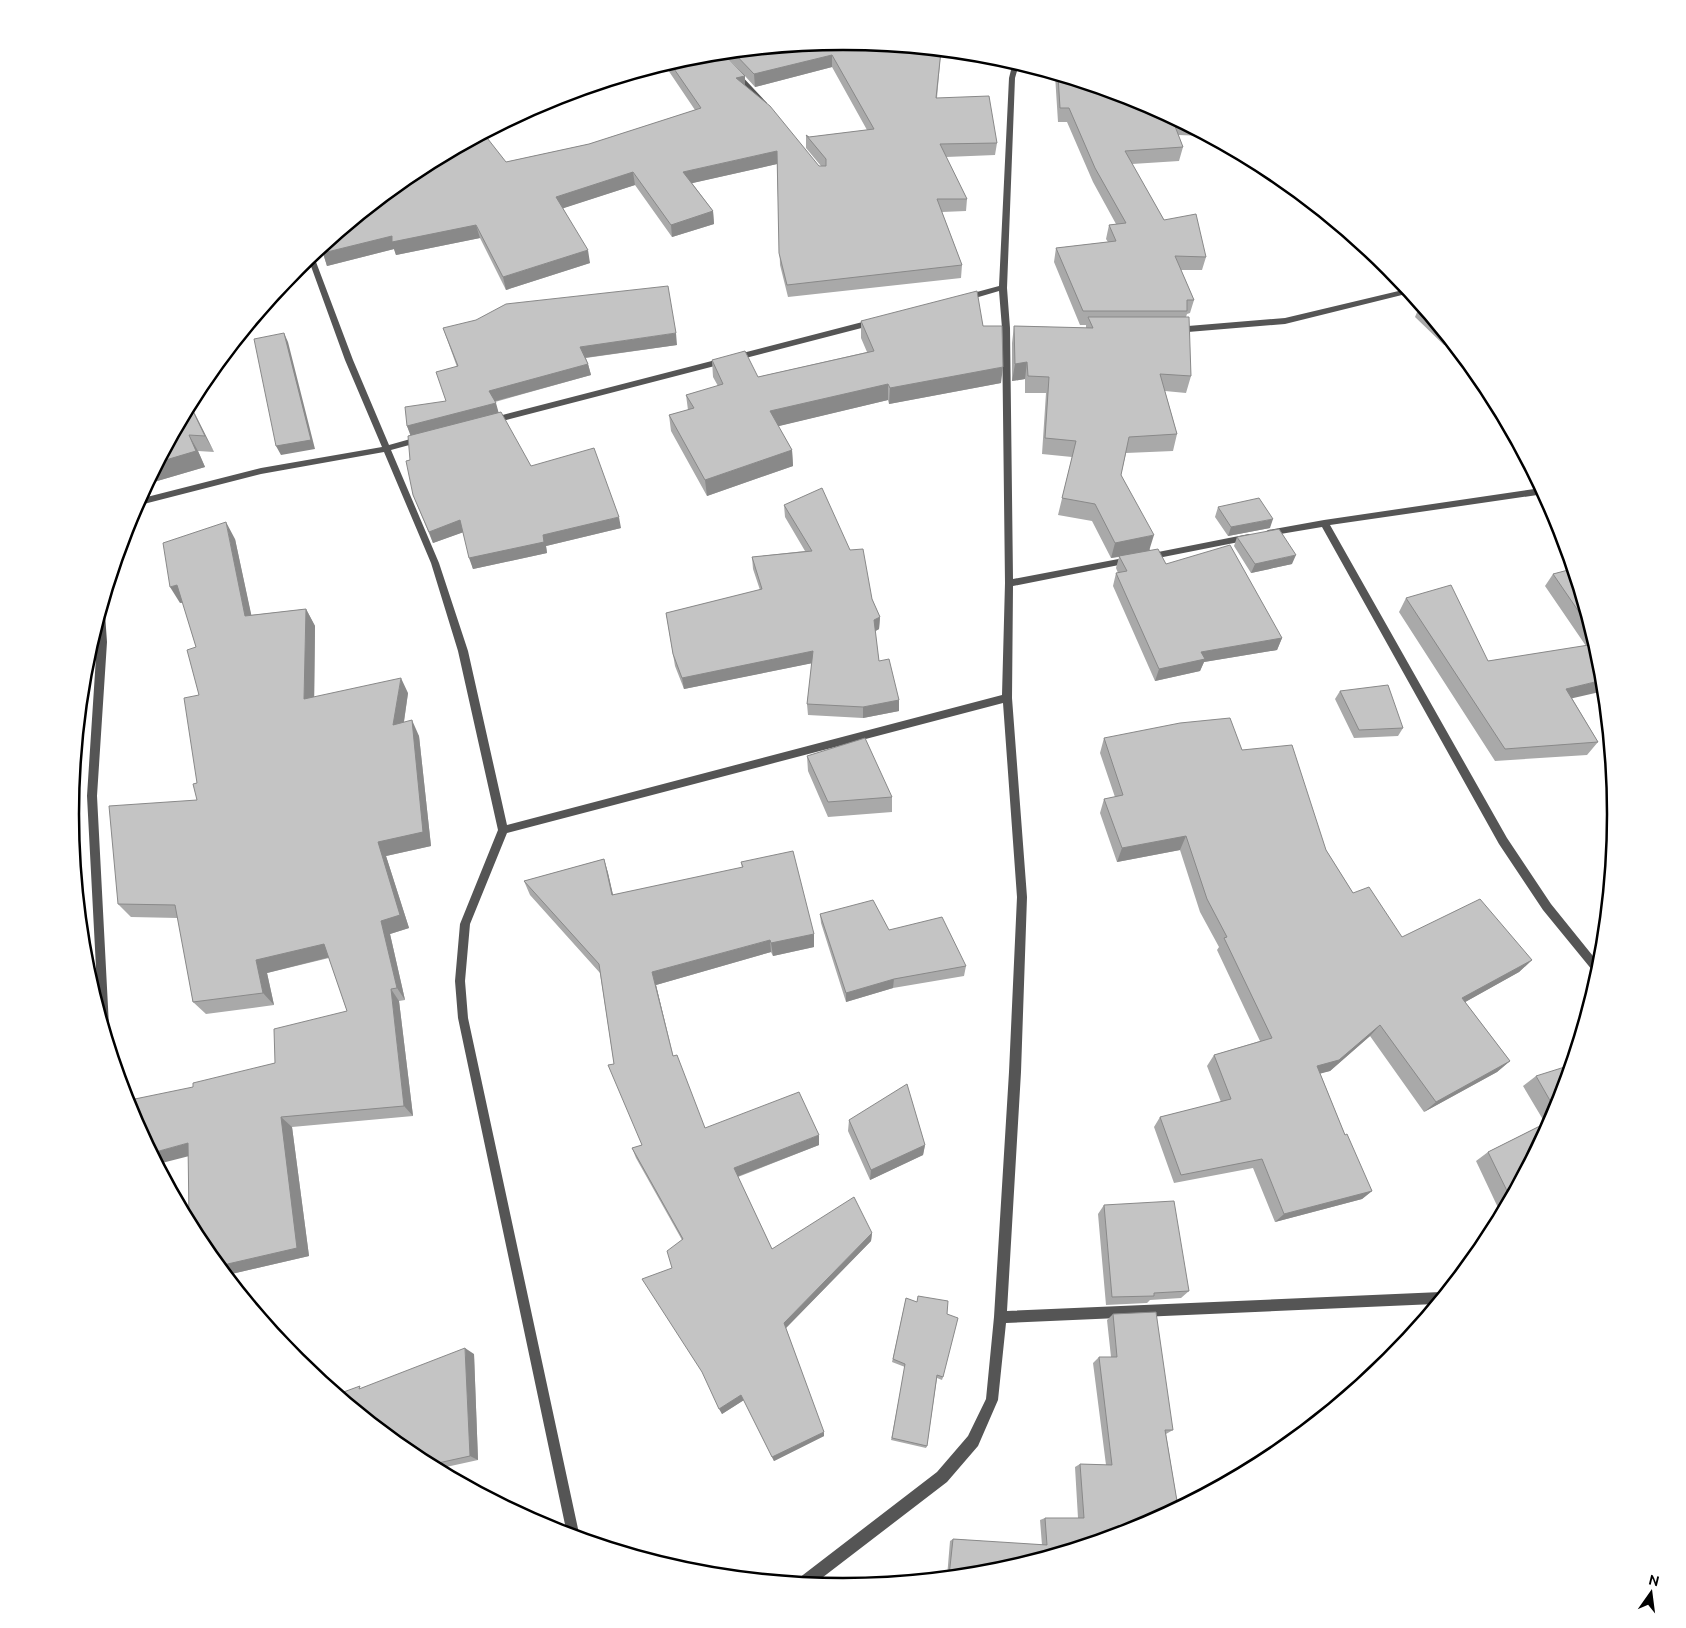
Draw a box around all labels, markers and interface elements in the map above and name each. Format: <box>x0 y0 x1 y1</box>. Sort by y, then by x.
north arrow <box>1626 1568 1676 1618</box>
text: N <box>1647 1571 1661 1589</box>

